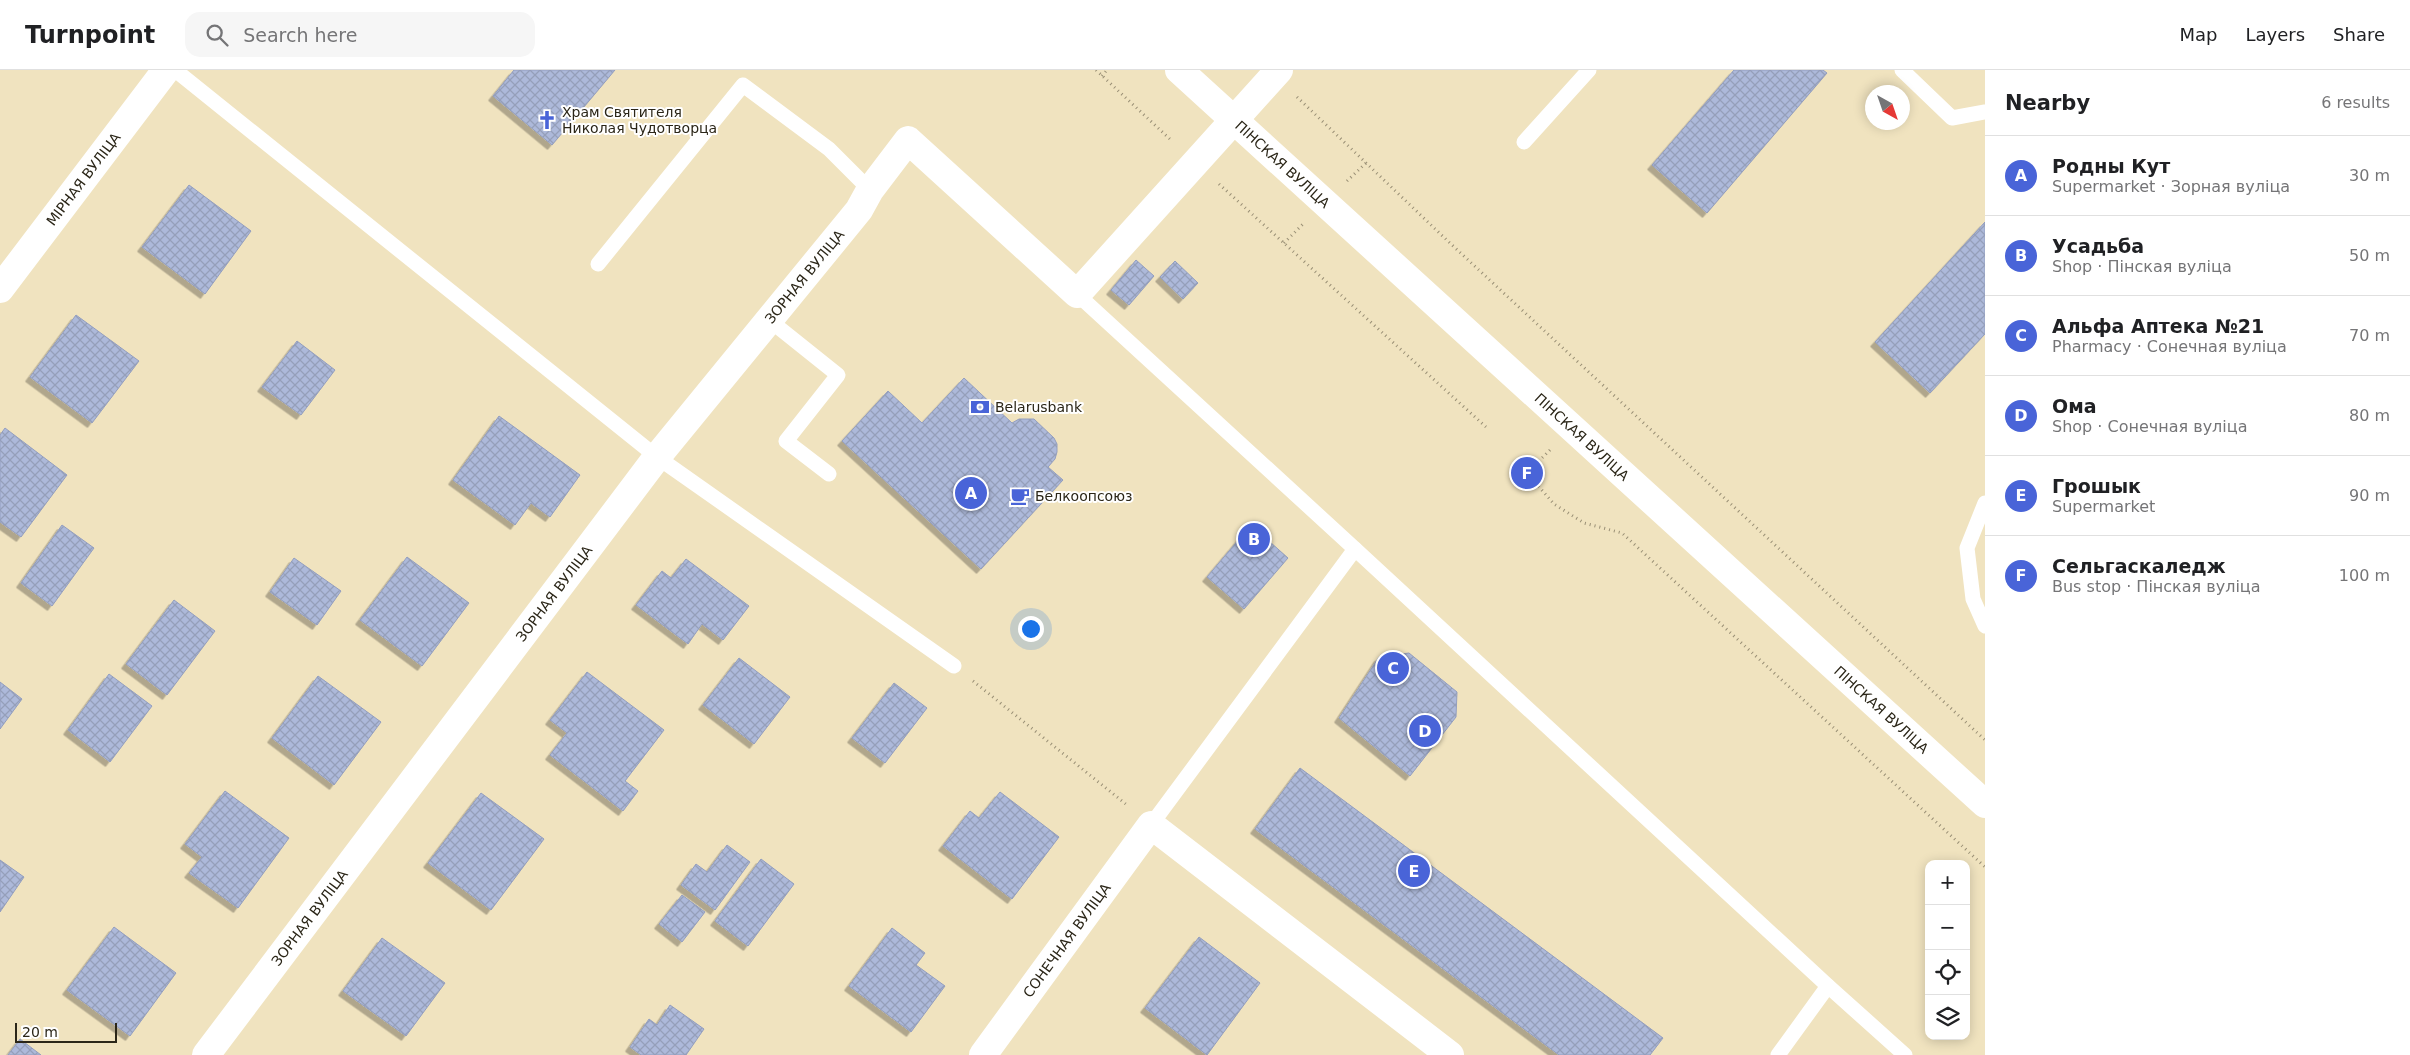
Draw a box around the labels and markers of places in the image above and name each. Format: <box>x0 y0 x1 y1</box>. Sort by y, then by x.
place label: Храм Святителя Николая Чудотворца <box>562 104 717 136</box>
church icon: Храм Святителя Николая Чудотворца <box>536 109 558 131</box>
bank icon: Belarusbank <box>969 396 991 418</box>
place label: Belarusbank <box>995 399 1083 415</box>
pin: F <box>1511 454 1543 492</box>
pin: A <box>955 474 987 512</box>
cafe icon: Белкоопсоюз <box>1009 485 1031 507</box>
place label: Белкоопсоюз <box>1035 488 1132 504</box>
pin: B <box>1238 520 1270 558</box>
pin: C <box>1377 649 1409 687</box>
pin: D <box>1409 712 1441 750</box>
pin: E <box>1398 852 1430 890</box>

